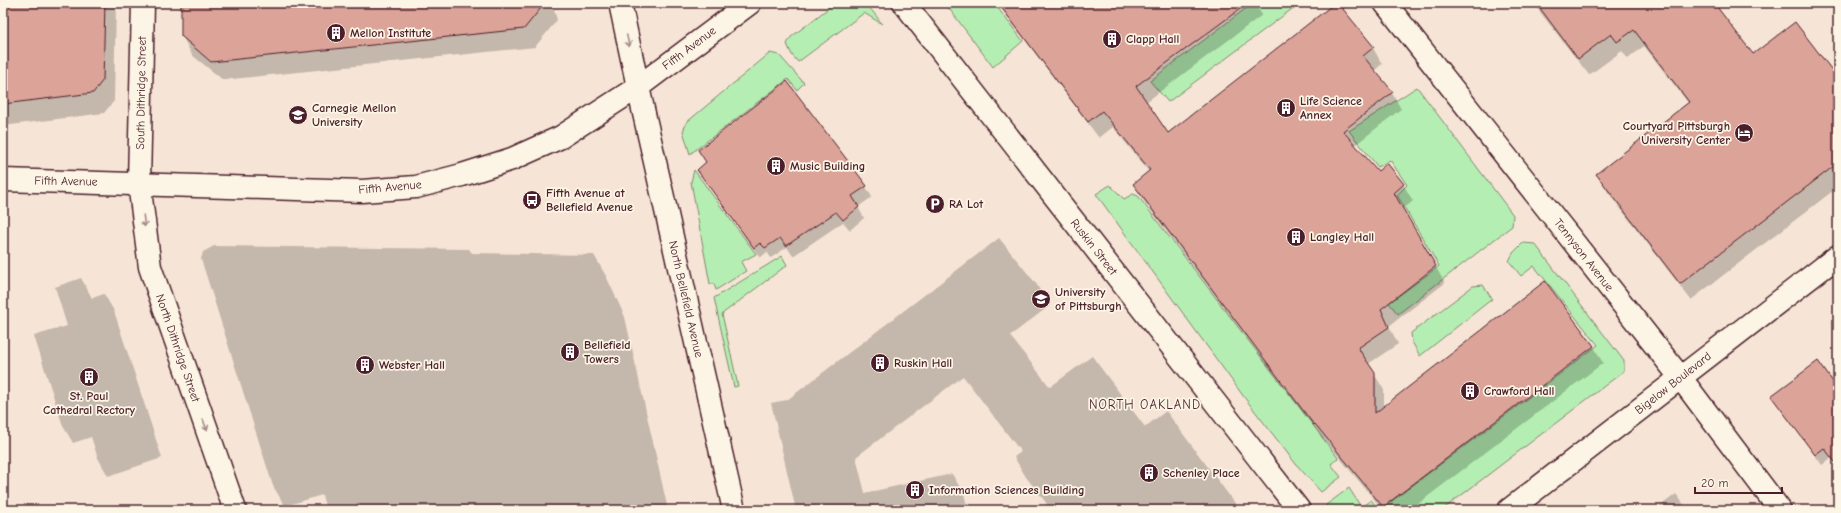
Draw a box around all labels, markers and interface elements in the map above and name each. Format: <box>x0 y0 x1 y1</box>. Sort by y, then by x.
building icon: Mellon Institute <box>325 22 347 44</box>
street label: Fifth Avenue <box>659 23 719 73</box>
place label: Mellon Institute <box>350 26 431 40</box>
building icon: Clapp Hall <box>1101 28 1123 50</box>
place label: Clapp Hall <box>1126 32 1179 46</box>
one-way arrow <box>624 34 632 47</box>
street label: South Dithridge Street <box>133 36 149 150</box>
place label: Life Science Annex <box>1300 94 1362 122</box>
building icon: Life Science Annex <box>1275 97 1297 119</box>
place label: Carnegie Mellon University <box>312 101 396 129</box>
school or university icon: Carnegie Mellon University <box>287 104 309 126</box>
place label: Courtyard Pittsburgh University Center <box>1623 119 1730 147</box>
hotel icon: Courtyard Pittsburgh University Center <box>1733 122 1755 144</box>
building icon: Music Building <box>765 155 787 177</box>
place label: Music Building <box>790 159 865 173</box>
street label: Fifth Avenue <box>34 173 98 189</box>
street label: Fifth Avenue <box>358 177 422 197</box>
place label: Fifth Avenue at Bellefield Avenue <box>546 186 633 214</box>
bus stop icon: Fifth Avenue at Bellefield Avenue <box>521 189 543 211</box>
parking icon: RA Lot <box>924 193 946 215</box>
place label: RA Lot <box>949 197 984 211</box>
one-way arrow <box>140 214 148 227</box>
street label: Ruskin Street <box>1068 216 1121 278</box>
street label: Tennyson Avenue <box>1551 216 1617 294</box>
building icon: Langley Hall <box>1285 226 1307 248</box>
place label: Langley Hall <box>1310 230 1374 244</box>
street label: North Bellefield Avenue <box>666 239 706 359</box>
place label: University of Pittsburgh <box>1055 285 1122 313</box>
school or university icon: University of Pittsburgh <box>1030 288 1052 310</box>
street label: North Dithridge Street <box>153 292 203 404</box>
place label: Bellefield Towers <box>584 338 631 366</box>
building icon: Bellefield Towers <box>559 341 581 363</box>
street label: Bigelow Boulevard <box>1632 349 1714 417</box>
building icon: Ruskin Hall <box>869 352 891 374</box>
building icon: Webster Hall <box>354 354 376 376</box>
place label: Ruskin Hall <box>894 356 952 370</box>
place label: Webster Hall <box>379 358 445 372</box>
building icon: St. Paul Cathedral Rectory <box>78 366 100 388</box>
building icon: Crawford Hall <box>1459 380 1481 402</box>
place label: Crawford Hall <box>1484 384 1554 398</box>
place label: St. Paul Cathedral Rectory <box>43 389 136 417</box>
district label: NORTH OAKLAND <box>1089 397 1201 412</box>
one-way arrow <box>202 419 210 431</box>
building icon: Schenley Place <box>1138 462 1160 484</box>
place label: Schenley Place <box>1163 466 1240 480</box>
scale bar <box>1695 469 1782 495</box>
text: 20 m <box>1701 476 1729 490</box>
building icon: Information Sciences Building <box>904 479 926 501</box>
place label: Information Sciences Building <box>929 483 1085 497</box>

